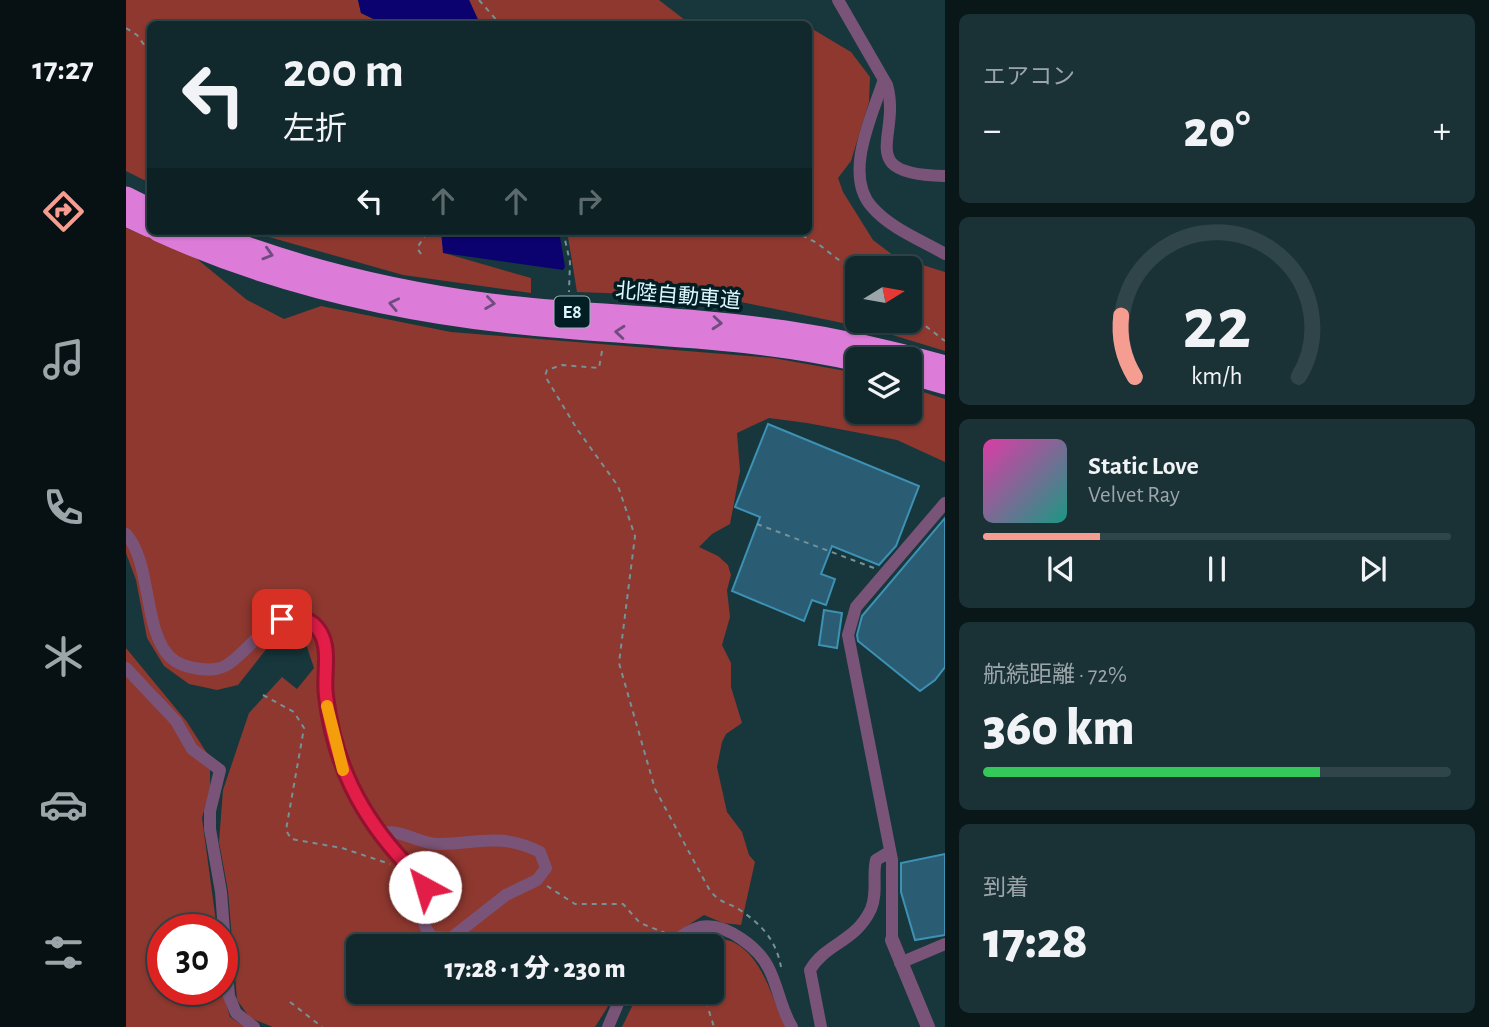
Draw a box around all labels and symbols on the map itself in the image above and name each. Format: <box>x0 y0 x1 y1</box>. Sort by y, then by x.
one-way arrow <box>262 245 274 260</box>
north arrow <box>845 256 922 332</box>
street label: 北陸自動車道 <box>614 279 742 312</box>
one-way arrow <box>484 296 496 311</box>
road number: E8 <box>554 296 590 328</box>
one-way arrow <box>388 298 400 313</box>
one-way arrow <box>711 315 722 330</box>
one-way arrow <box>614 325 625 340</box>
pin <box>252 589 312 649</box>
position arrow <box>388 850 462 924</box>
speed limit sign: 30 <box>147 914 238 1005</box>

